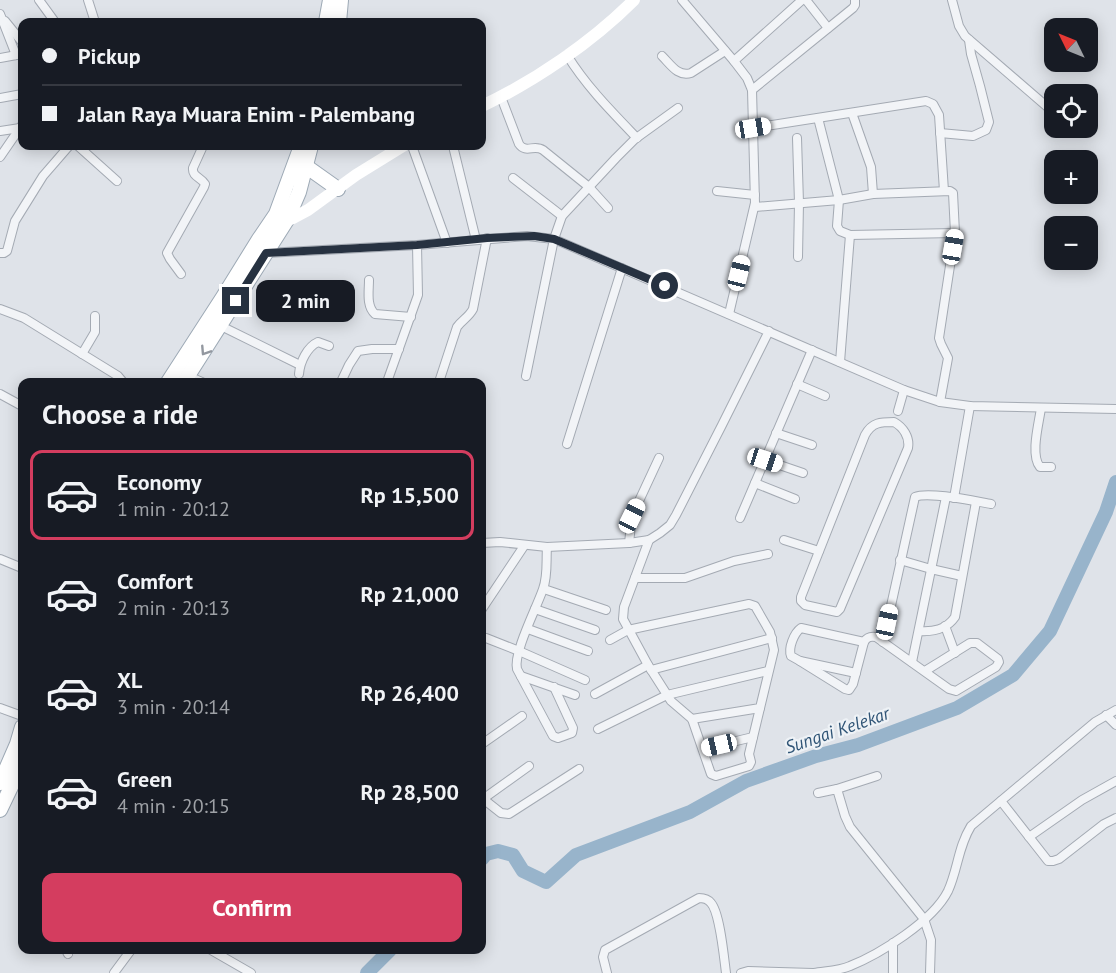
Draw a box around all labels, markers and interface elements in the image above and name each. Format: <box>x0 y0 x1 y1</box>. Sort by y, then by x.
north arrow <box>1044 18 1098 72</box>
map controls <box>1044 18 1098 270</box>
text: Pickup <box>78 42 141 70</box>
button: locate <box>1044 84 1098 138</box>
text: Jalan Raya Muara Enim - Palembang <box>78 100 415 128</box>
car <box>734 116 772 140</box>
button: + <box>1044 150 1098 204</box>
button: − <box>1044 216 1098 270</box>
car <box>941 228 965 266</box>
car <box>726 253 752 293</box>
route start <box>651 272 678 299</box>
callout: 2 min <box>257 280 356 322</box>
route end <box>222 287 249 314</box>
text: 2 min <box>281 288 330 314</box>
one-way arrow <box>200 345 212 355</box>
text: Choose a ride <box>42 397 198 431</box>
car <box>745 446 785 474</box>
icon: car <box>45 468 99 522</box>
text: Economy <box>117 468 201 496</box>
text: Rp 15,500 <box>360 481 459 509</box>
text: 1 min · 20:12 <box>117 496 230 522</box>
car <box>616 496 648 536</box>
icon: car <box>45 567 99 621</box>
text: Comfort <box>117 567 193 595</box>
text: Rp 21,000 <box>360 580 459 608</box>
text: 2 min · 20:13 <box>117 595 230 621</box>
car <box>874 603 900 641</box>
icon: car <box>45 666 99 720</box>
text: XL <box>117 666 142 694</box>
text: Rp 26,400 <box>360 679 459 707</box>
text: 3 min · 20:14 <box>117 694 230 720</box>
water label: Sungai Kelekar <box>782 701 893 759</box>
car <box>699 732 739 758</box>
icon: car <box>45 765 99 819</box>
text: Green <box>117 765 172 793</box>
text: Rp 28,500 <box>360 778 459 806</box>
text: 4 min · 20:15 <box>117 793 230 819</box>
button: Confirm <box>42 873 462 942</box>

